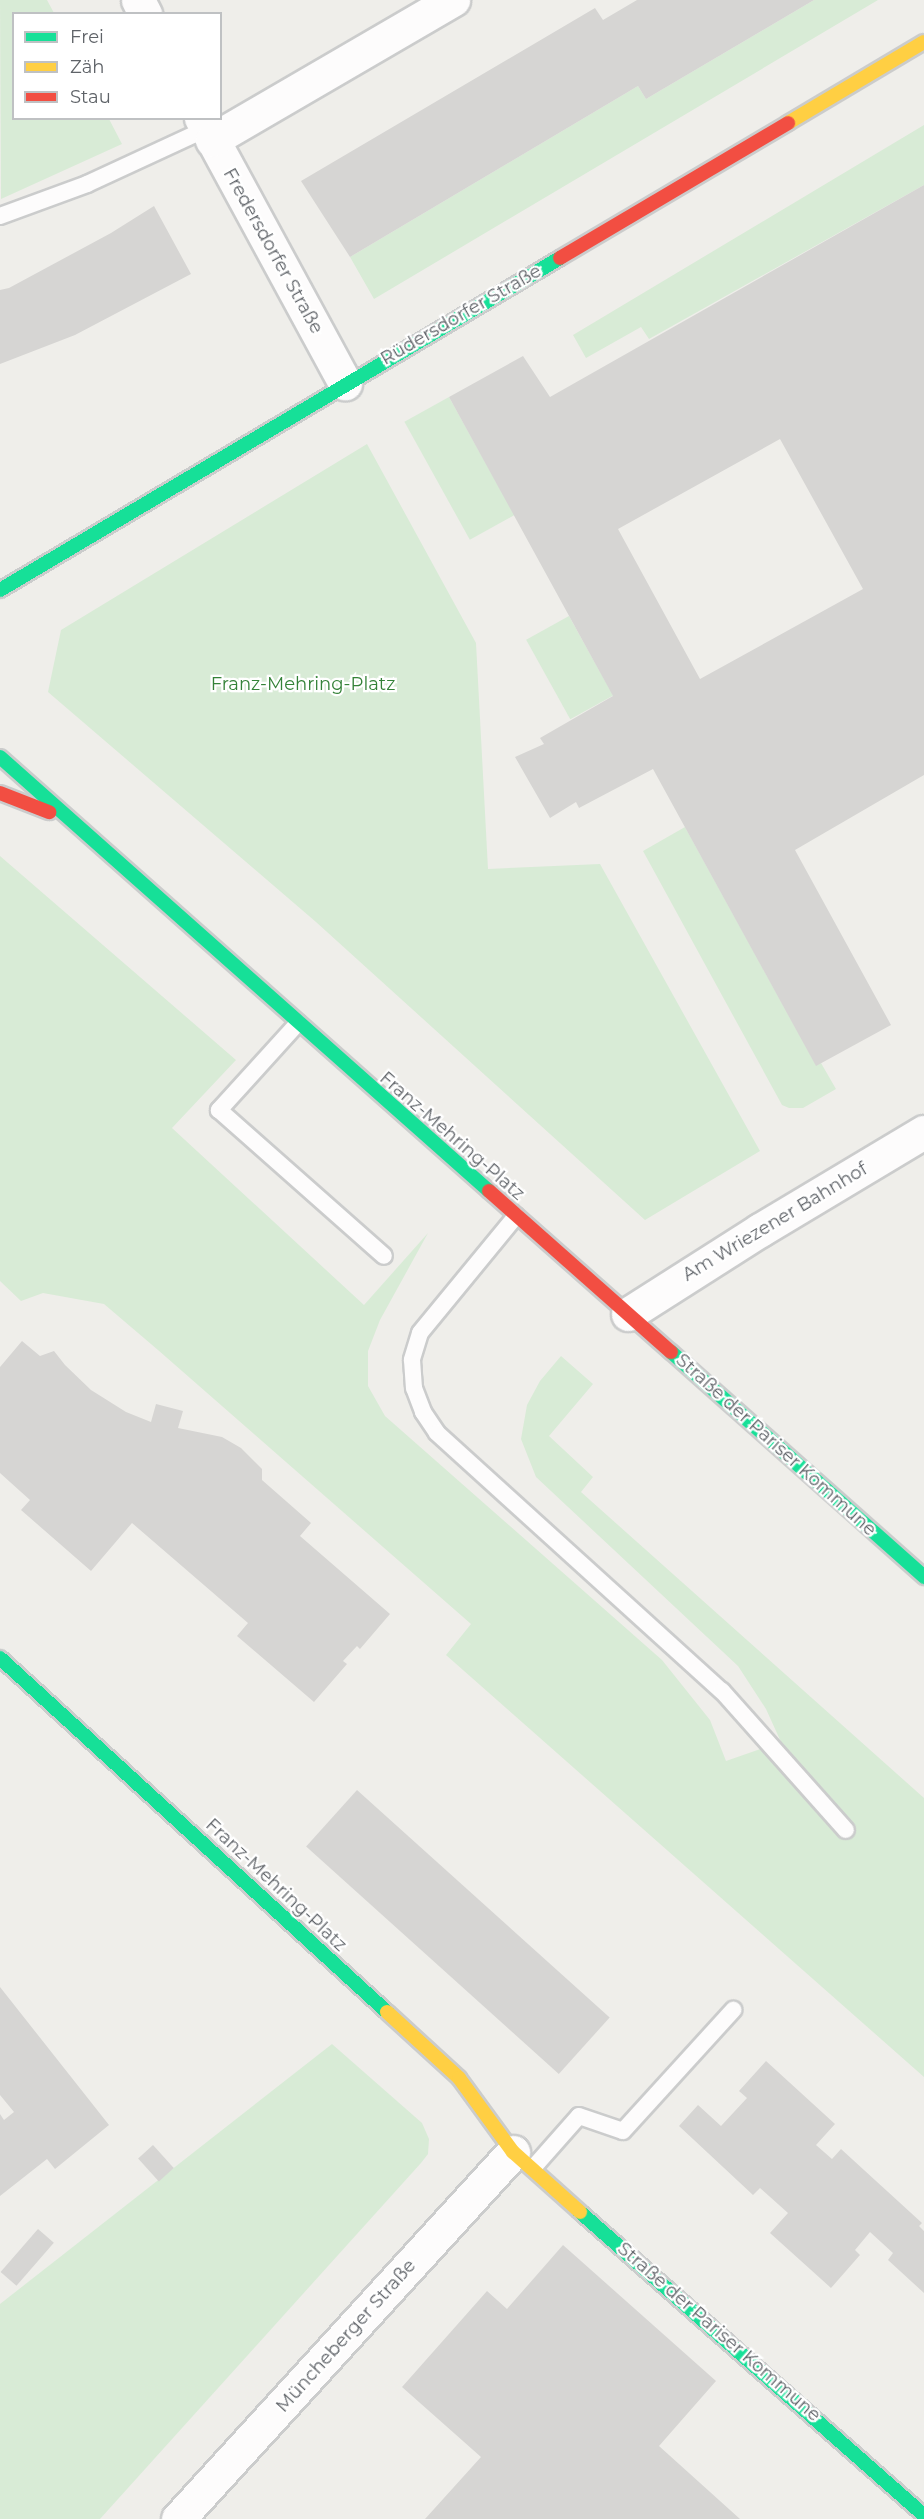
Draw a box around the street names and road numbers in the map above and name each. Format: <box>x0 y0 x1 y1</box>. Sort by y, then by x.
street label: Fredersdorfer Straße <box>218 164 328 338</box>
street label: Rüdersdorfer Straße <box>377 260 545 370</box>
street label: Franz-Mehring-Platz <box>375 1067 529 1205</box>
street label: Am Wriezener Bahnhof <box>679 1158 871 1286</box>
street label: Straße der Pariser Kommune <box>671 1349 881 1541</box>
street label: Franz-Mehring-Platz <box>201 1814 351 1956</box>
street label: Straße der Pariser Kommune <box>613 2238 825 2426</box>
street label: Müncheberger Straße <box>272 2255 420 2417</box>

